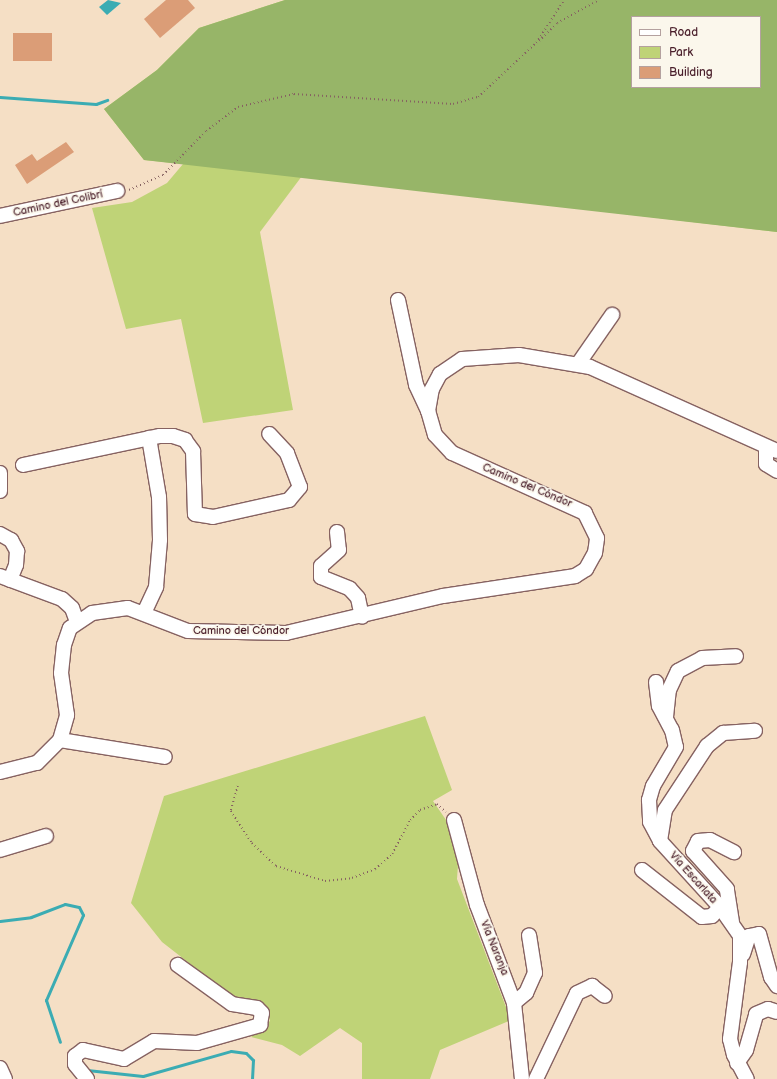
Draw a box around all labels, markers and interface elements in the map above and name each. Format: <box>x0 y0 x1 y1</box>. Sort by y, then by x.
legend <box>631 16 761 88</box>
text: Road <box>669 25 698 40</box>
text: Park <box>669 45 693 60</box>
text: Building <box>669 65 713 80</box>
street label: Camino del Colibrí <box>12 188 104 220</box>
street label: Camino del Cóndor <box>480 461 574 511</box>
street label: Camino del Cóndor <box>193 624 289 638</box>
street label: Vía Escarlata <box>666 849 720 907</box>
street label: Vía Naranja <box>477 919 511 977</box>

